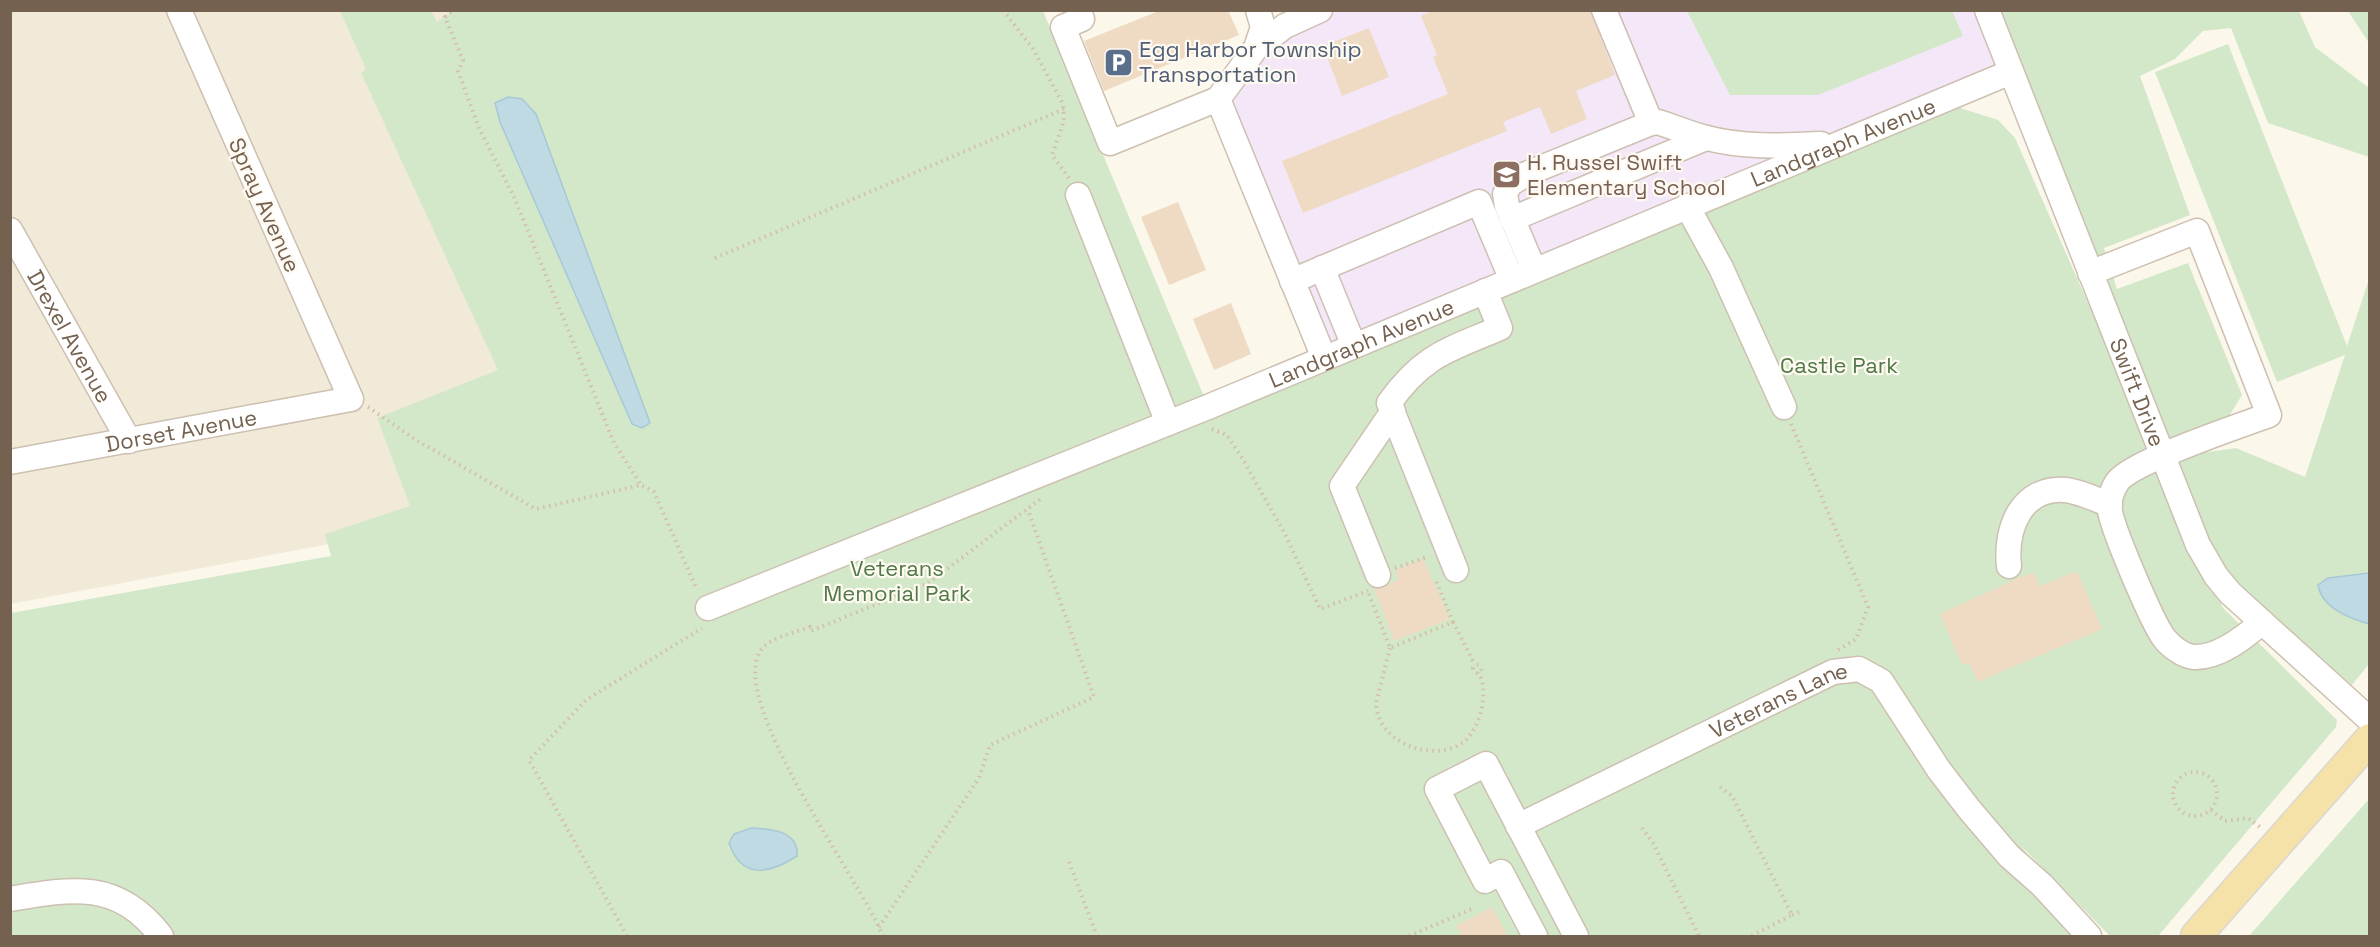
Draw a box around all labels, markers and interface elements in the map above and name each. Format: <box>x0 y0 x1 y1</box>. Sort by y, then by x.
place label: Egg Harbor Township Transportation <box>1139 35 1362 88</box>
parking icon: Egg Harbor Township Transportation <box>1102 46 1134 78</box>
street label: Landgraph Avenue <box>1746 91 1940 193</box>
street label: Spray Avenue <box>223 133 307 277</box>
place label: H. Russel Swift Elementary School <box>1527 148 1726 201</box>
school or university icon: H. Russel Swift Elementary School <box>1490 159 1522 191</box>
street label: Drexel Avenue <box>21 265 119 408</box>
street label: Landgraph Avenue <box>1265 292 1458 394</box>
street label: Swift Drive <box>2104 334 2172 451</box>
park label: Castle Park <box>1780 351 1898 379</box>
street label: Dorset Avenue <box>103 403 259 458</box>
park label: Veterans Memorial Park <box>823 554 971 607</box>
street label: Veterans Lane <box>1705 656 1849 744</box>

